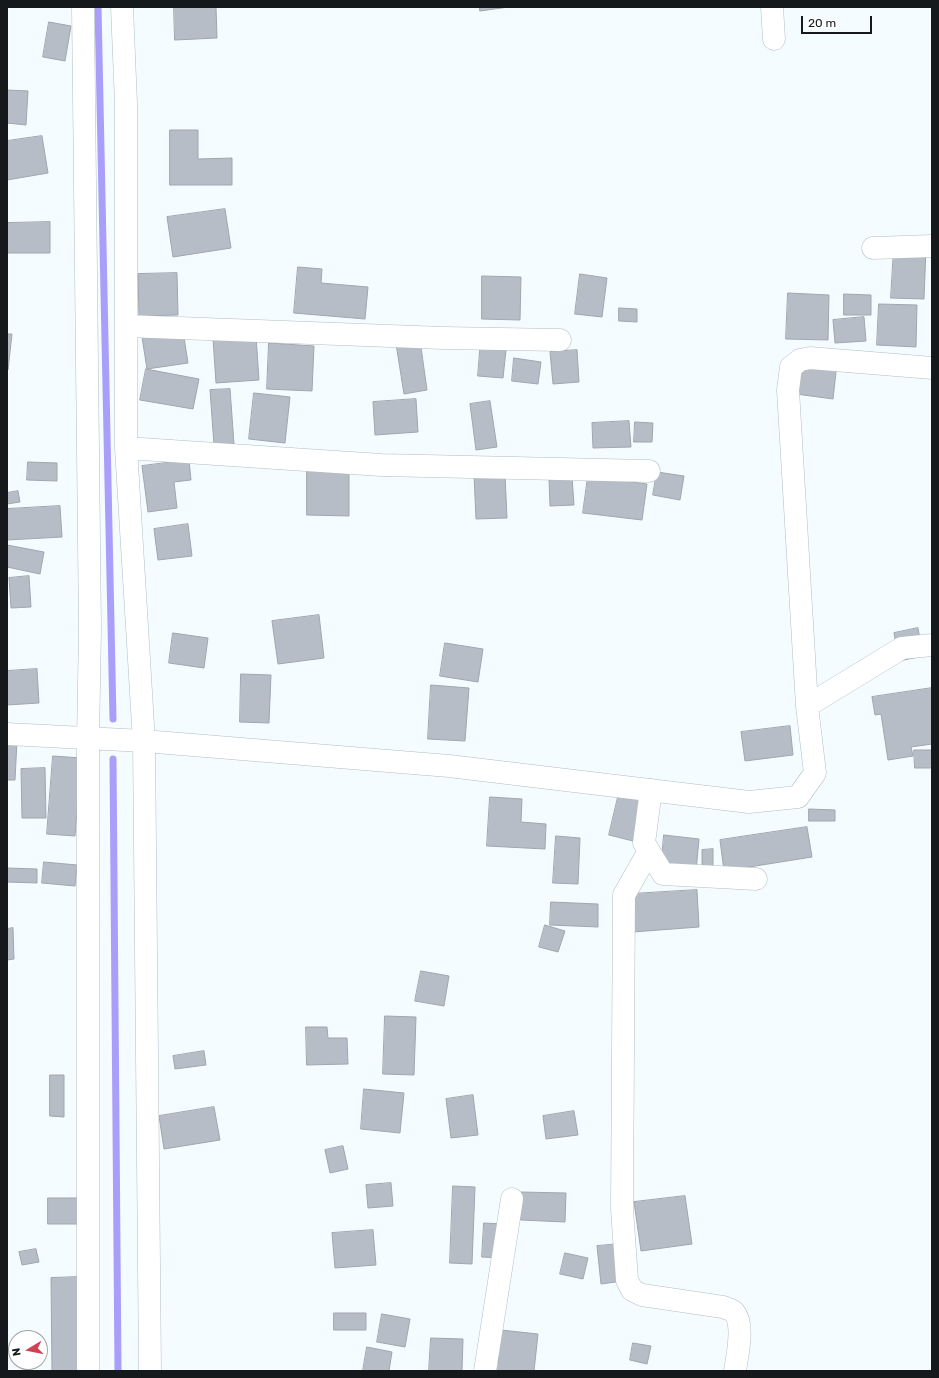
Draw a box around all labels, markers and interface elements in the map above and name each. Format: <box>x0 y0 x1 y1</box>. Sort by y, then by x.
scale bar <box>803 8 874 34</box>
text: 20 m <box>808 16 836 30</box>
north arrow <box>8 1330 48 1370</box>
text: N <box>10 1347 24 1357</box>

